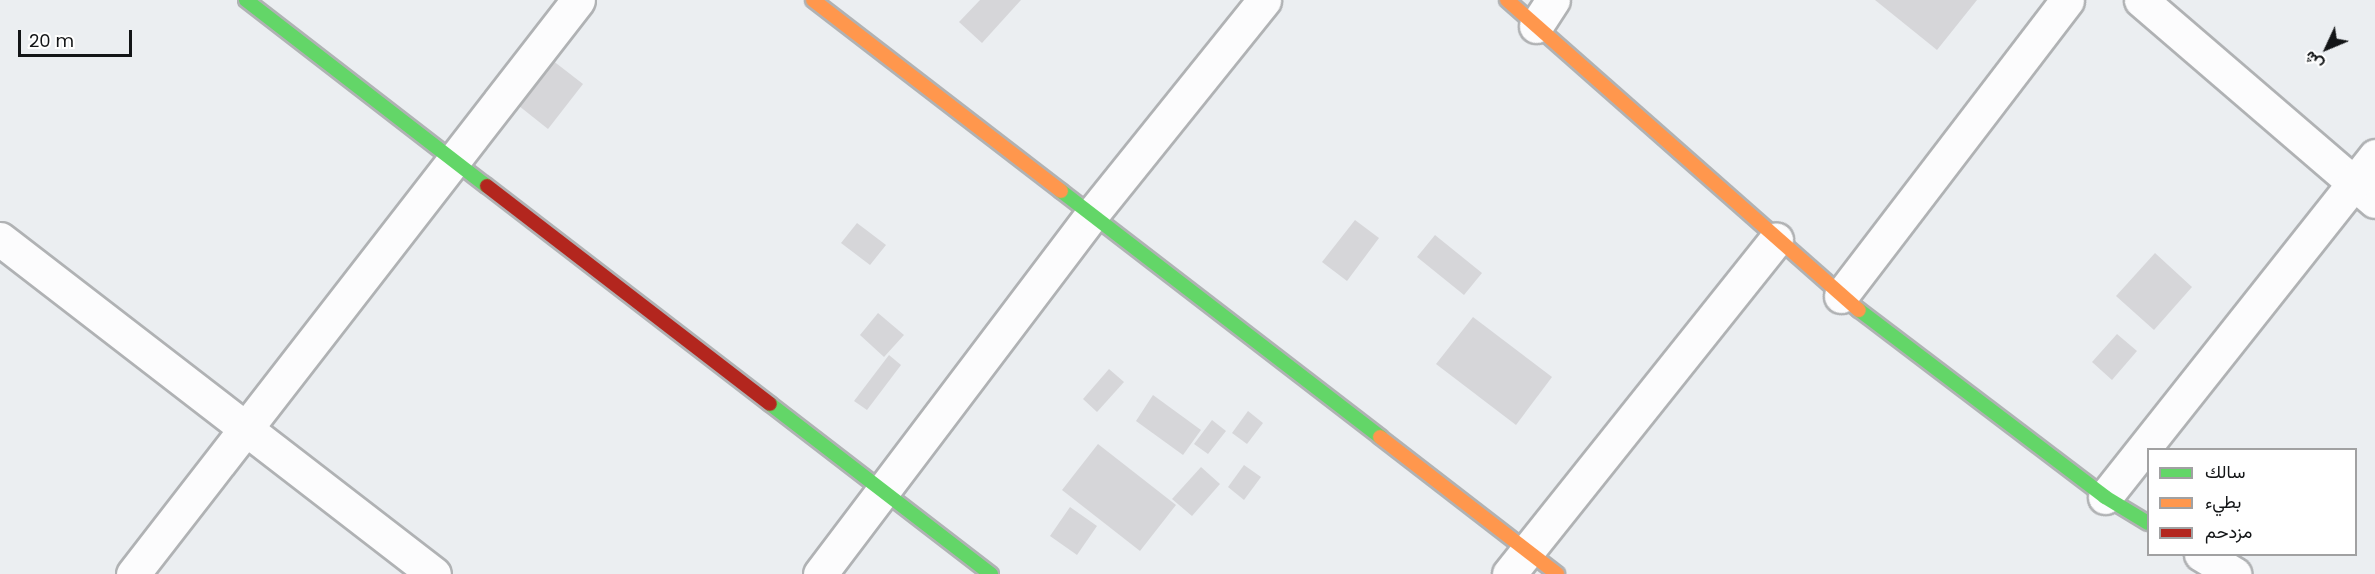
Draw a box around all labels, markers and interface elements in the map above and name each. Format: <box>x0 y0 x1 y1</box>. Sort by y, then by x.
scale bar <box>21 18 135 56</box>
north arrow <box>2297 18 2357 78</box>
text: 20 m <box>29 28 74 53</box>
text: ش <box>2299 46 2329 76</box>
legend <box>2147 448 2357 556</box>
text: سالك <box>2205 459 2245 484</box>
text: بطيء <box>2205 489 2241 514</box>
text: مزدحم <box>2205 519 2252 544</box>

